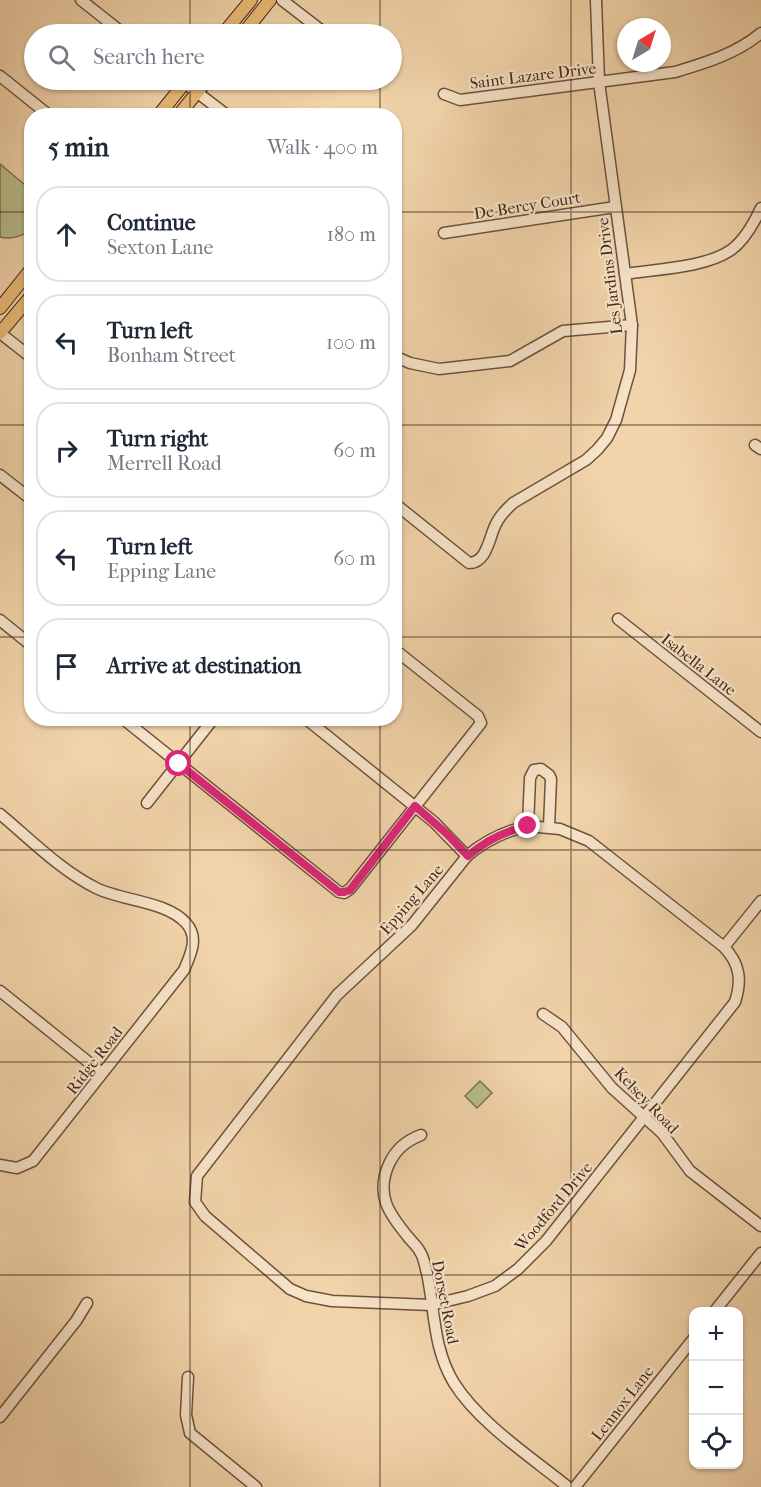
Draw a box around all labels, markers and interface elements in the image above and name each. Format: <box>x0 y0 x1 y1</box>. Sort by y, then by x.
north arrow <box>617 18 671 72</box>
search box <box>24 24 402 90</box>
icon: search <box>45 41 78 74</box>
text: Search here <box>93 44 205 70</box>
street label: Saint Lazare Drive <box>469 58 598 93</box>
text: 5 min <box>48 132 109 163</box>
text: Walk · 400 m <box>267 136 378 159</box>
street label: De Bercy Court <box>472 188 582 223</box>
text: Continue <box>107 210 196 236</box>
street label: Les Jardins Drive <box>593 216 626 336</box>
icon: ahead <box>50 218 83 251</box>
text: 180 m <box>327 223 376 246</box>
text: Sexton Lane <box>107 236 213 259</box>
text: Turn left <box>107 318 193 344</box>
icon: left <box>50 326 83 359</box>
text: 100 m <box>326 331 376 354</box>
text: Bonham Street <box>107 344 236 367</box>
text: Turn right <box>107 426 208 452</box>
icon: right <box>50 434 83 467</box>
text: 60 m <box>333 439 376 462</box>
text: Merrell Road <box>107 452 222 475</box>
text: Turn left <box>107 534 193 560</box>
icon: left <box>50 542 83 575</box>
text: 60 m <box>333 547 376 570</box>
text: Epping Lane <box>107 560 216 583</box>
street label: Isabella Lane <box>658 629 740 700</box>
icon: arrive <box>50 650 83 683</box>
text: Arrive at destination <box>107 653 301 679</box>
route start <box>165 750 191 776</box>
route end <box>514 812 540 838</box>
street label: Epping Lane <box>376 860 447 938</box>
street label: Ridge Road <box>62 1023 127 1098</box>
street label: Kelsey Road <box>610 1063 683 1138</box>
street label: Woodford Drive <box>510 1158 596 1255</box>
street label: Dorset Road <box>428 1258 463 1346</box>
map controls <box>689 1307 743 1469</box>
button: + <box>689 1307 743 1361</box>
button: − <box>689 1361 743 1415</box>
street label: Lennox Lane <box>587 1362 658 1445</box>
button: locate <box>689 1415 743 1469</box>

